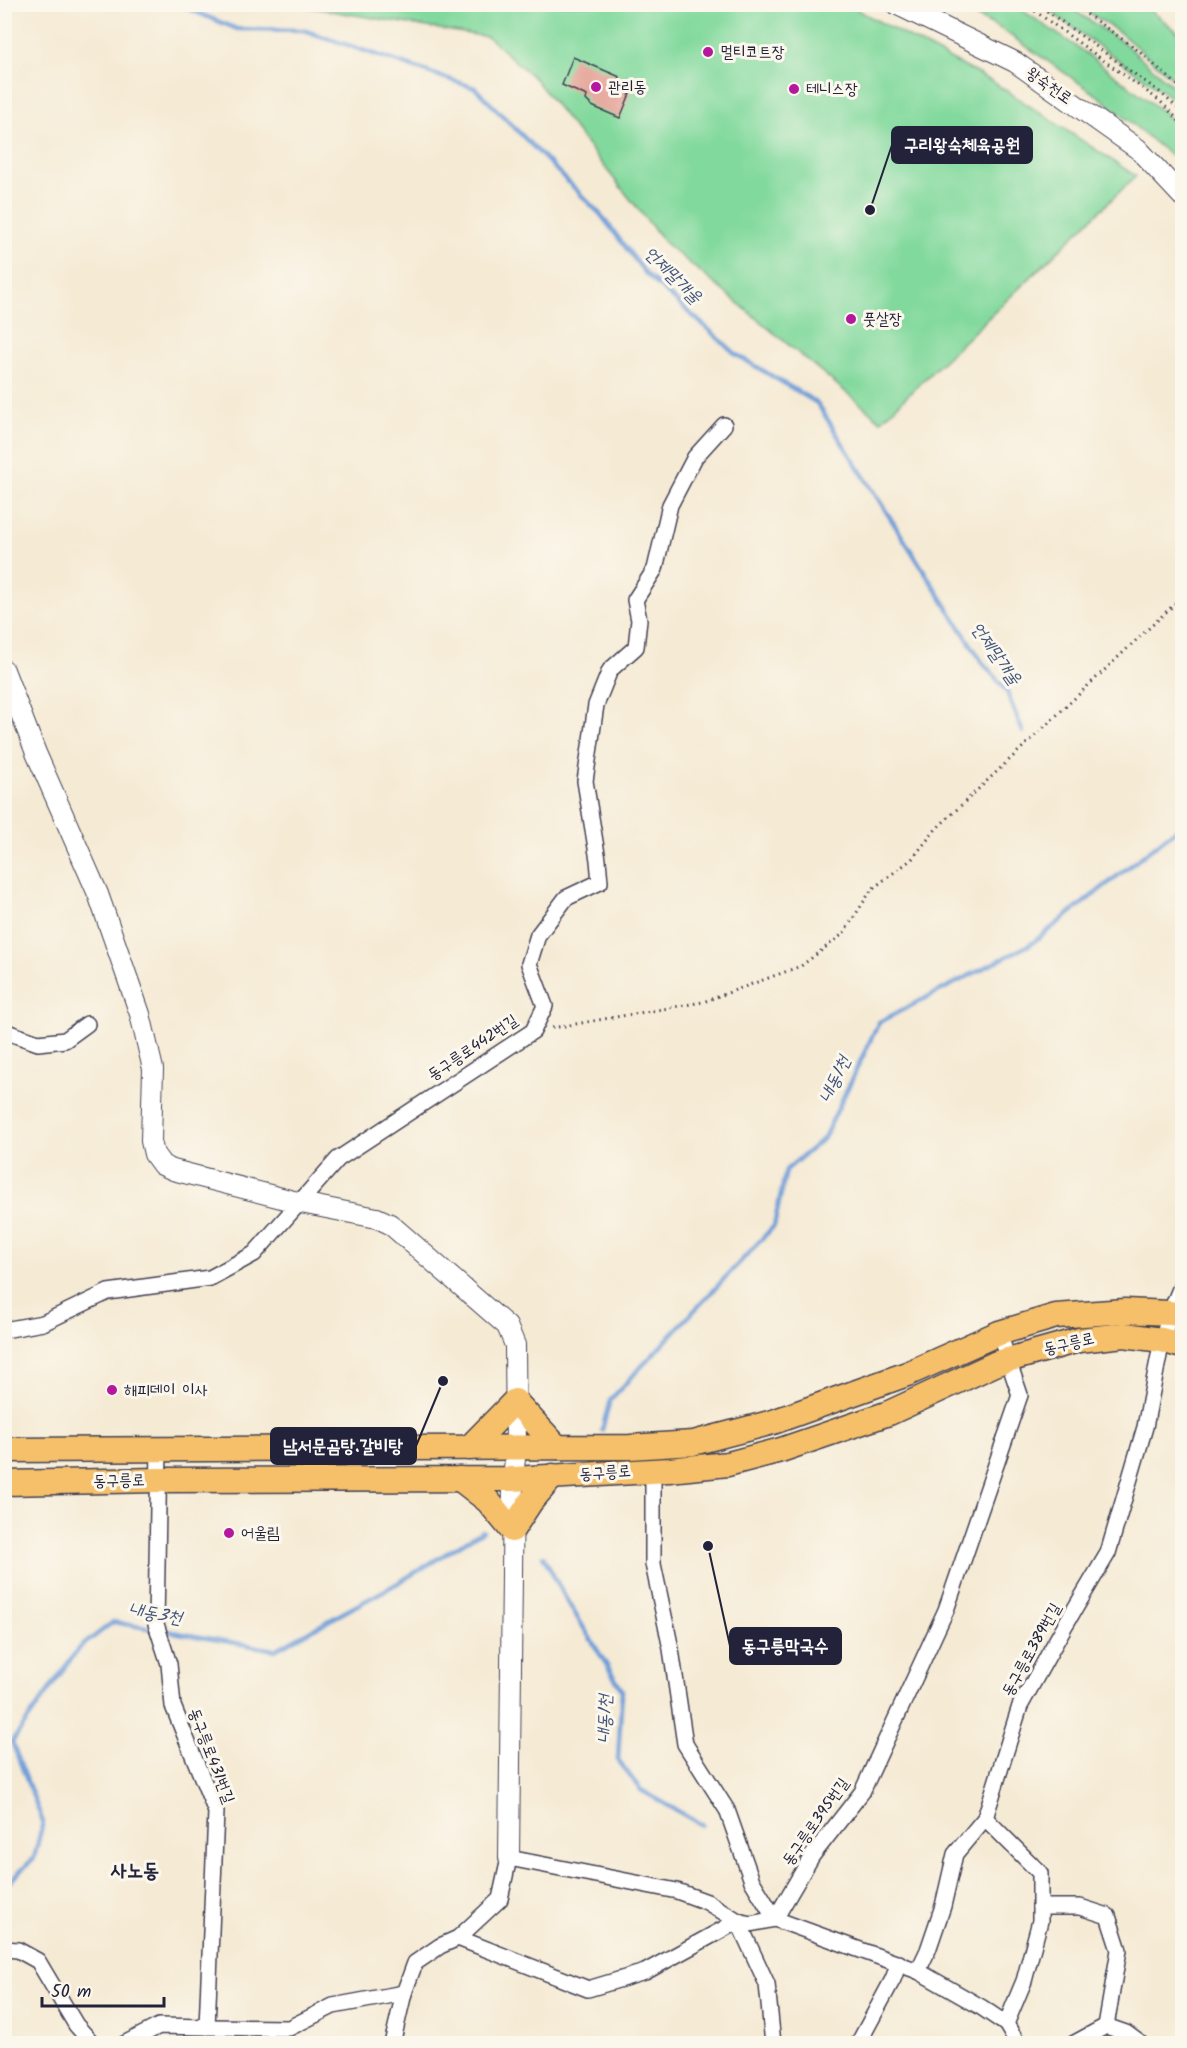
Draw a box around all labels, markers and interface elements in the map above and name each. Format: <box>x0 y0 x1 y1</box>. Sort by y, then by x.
place label: 멀티코트장 <box>720 40 785 65</box>
marker: 멀티코트장 <box>701 45 715 59</box>
street label: 왕숙천로 <box>1021 61 1077 111</box>
place label: 관리동 <box>608 75 647 100</box>
place label: 테니스장 <box>806 77 858 102</box>
marker: 관리동 <box>589 80 603 94</box>
marker: 테니스장 <box>787 82 801 96</box>
callout: 구리왕숙체육공원 <box>892 127 1032 163</box>
text: 구리왕숙체육공원 <box>904 132 1020 161</box>
water label: 언제말개울 <box>636 240 709 313</box>
place label: 풋살장 <box>863 307 902 332</box>
marker: 풋살장 <box>844 312 858 326</box>
water label: 언제말개울 <box>962 616 1029 693</box>
street label: 동구릉로442번길 <box>423 1008 523 1087</box>
water label: 내동1천 <box>812 1050 860 1108</box>
street label: 동구릉로 <box>1041 1326 1097 1362</box>
place label: 해피데이 이사 <box>124 1378 208 1403</box>
marker: 해피데이 이사 <box>105 1383 119 1397</box>
callout: 남서문곰탕.갈비탕 <box>271 1428 416 1464</box>
text: 남서문곰탕.갈비탕 <box>283 1433 404 1462</box>
street label: 동구릉로 <box>578 1459 632 1487</box>
street label: 동구릉로 <box>93 1468 145 1494</box>
place label: 어울림 <box>241 1521 280 1546</box>
marker: 어울림 <box>222 1526 236 1540</box>
water label: 내동3천 <box>126 1596 185 1634</box>
street label: 동구릉로389번길 <box>996 1598 1068 1701</box>
callout: 동구릉막국수 <box>730 1628 841 1664</box>
text: 동구릉막국수 <box>742 1633 828 1662</box>
water label: 내동1천 <box>591 1693 621 1744</box>
street label: 동구릉로431번길 <box>181 1705 241 1807</box>
street label: 동구릉로395번길 <box>776 1773 856 1871</box>
district label: 사노동 <box>110 1856 159 1888</box>
scale bar <box>42 1970 164 2008</box>
text: 50 m <box>51 1978 91 2007</box>

